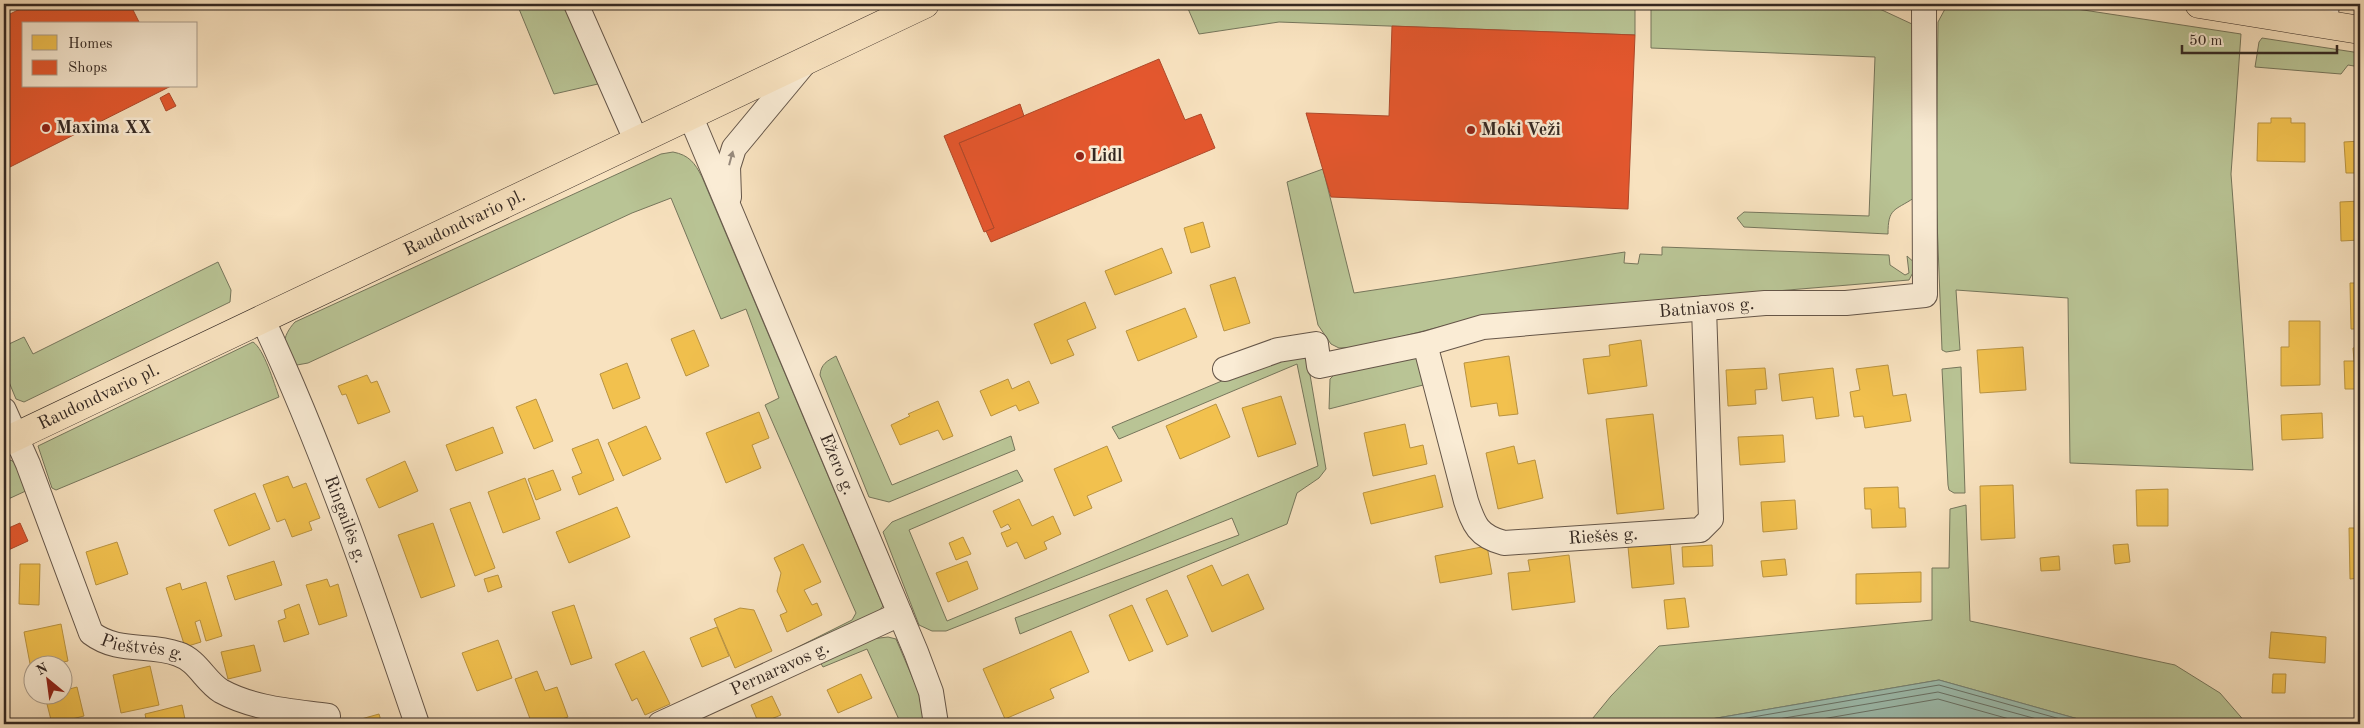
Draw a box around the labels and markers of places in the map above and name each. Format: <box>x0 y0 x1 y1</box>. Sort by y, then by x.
place label: Maxima XX <box>56 119 152 137</box>
place label: Moki Veži <box>1481 121 1561 139</box>
marker: Maxima XX <box>40 122 52 134</box>
marker: Moki Veži <box>1465 124 1477 136</box>
place label: Lidl <box>1090 147 1123 165</box>
marker: Lidl <box>1074 150 1086 162</box>

